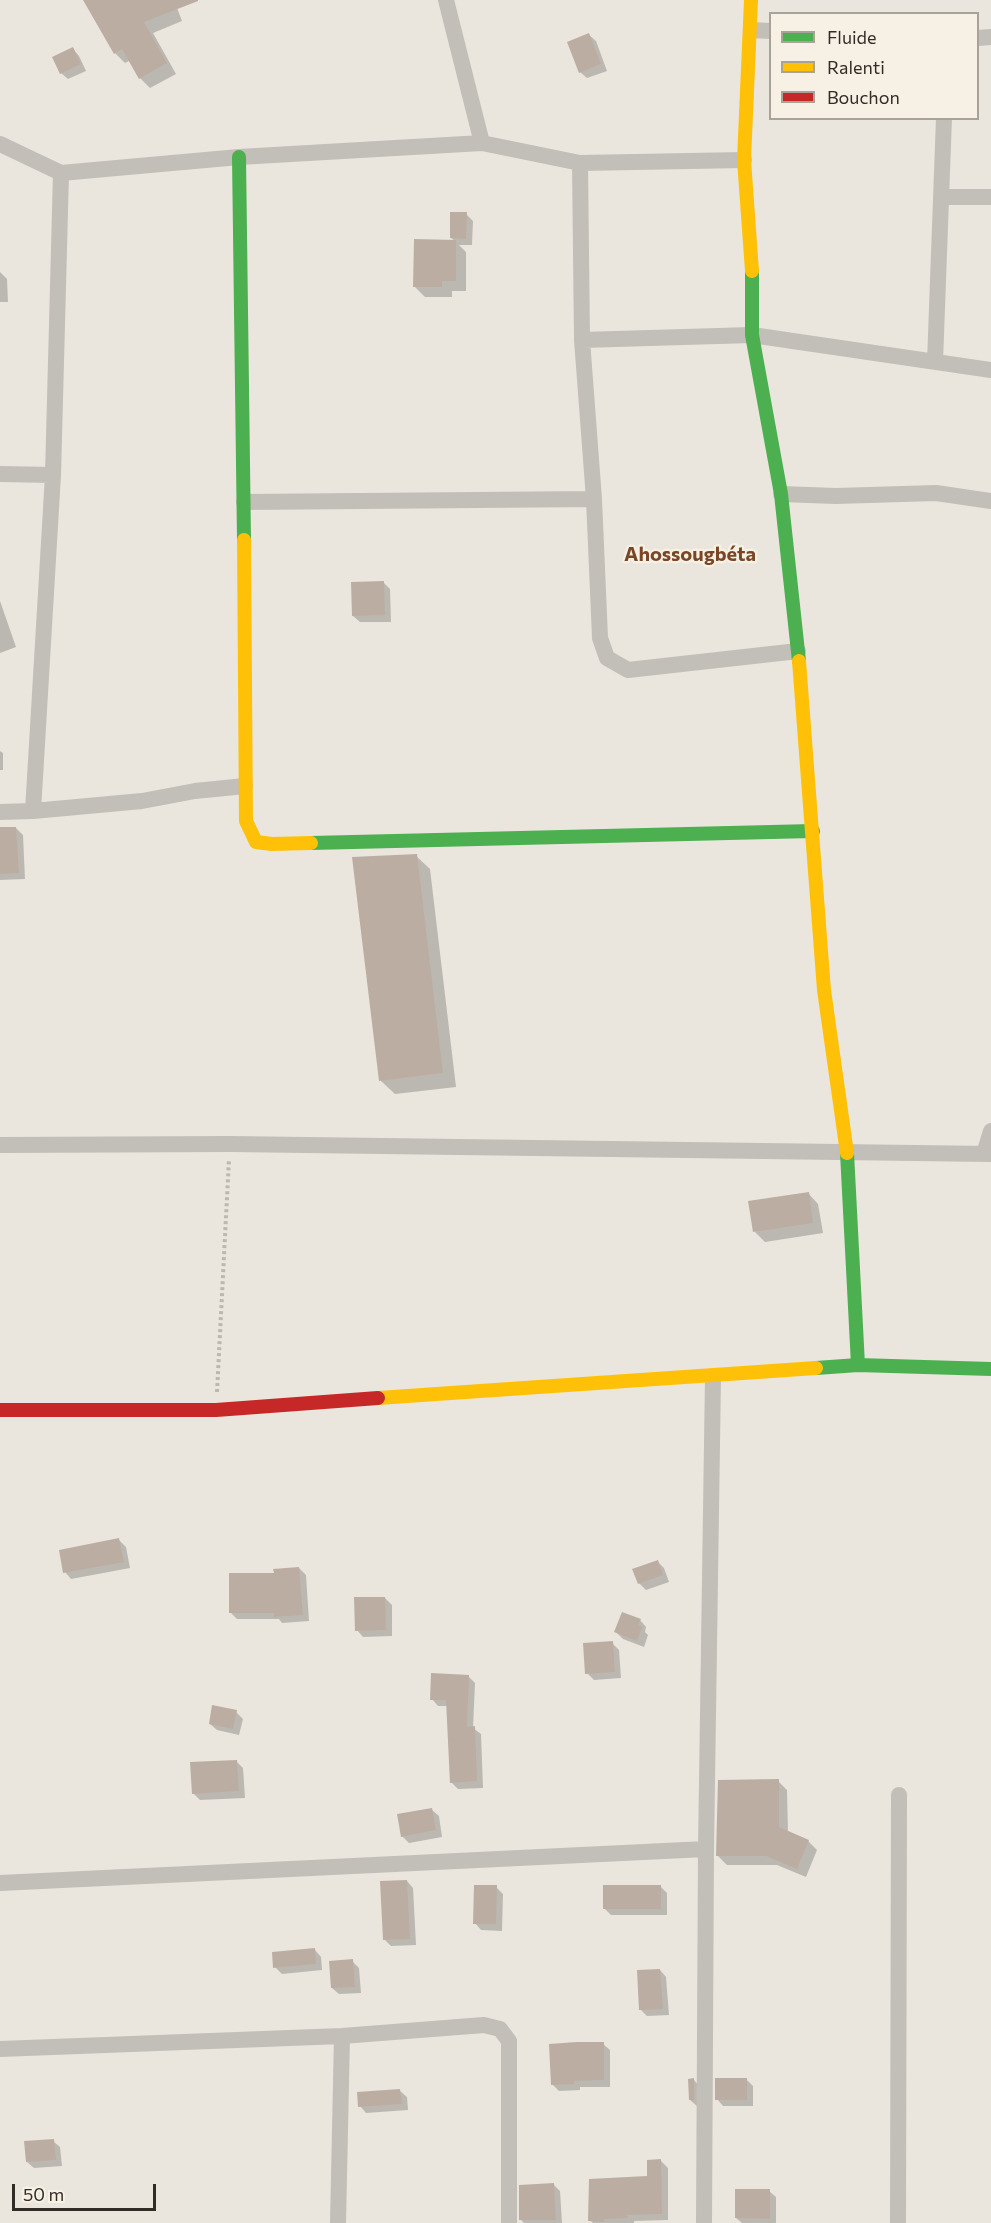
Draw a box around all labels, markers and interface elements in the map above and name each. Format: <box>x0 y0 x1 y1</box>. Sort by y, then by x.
legend <box>769 12 979 120</box>
text: Fluide <box>827 26 876 48</box>
text: Ralenti <box>827 56 885 78</box>
text: Bouchon <box>827 86 900 108</box>
district label: Ahossougbéta <box>624 542 756 566</box>
scale bar <box>15 2172 159 2210</box>
text: 50 m <box>23 2183 64 2205</box>

